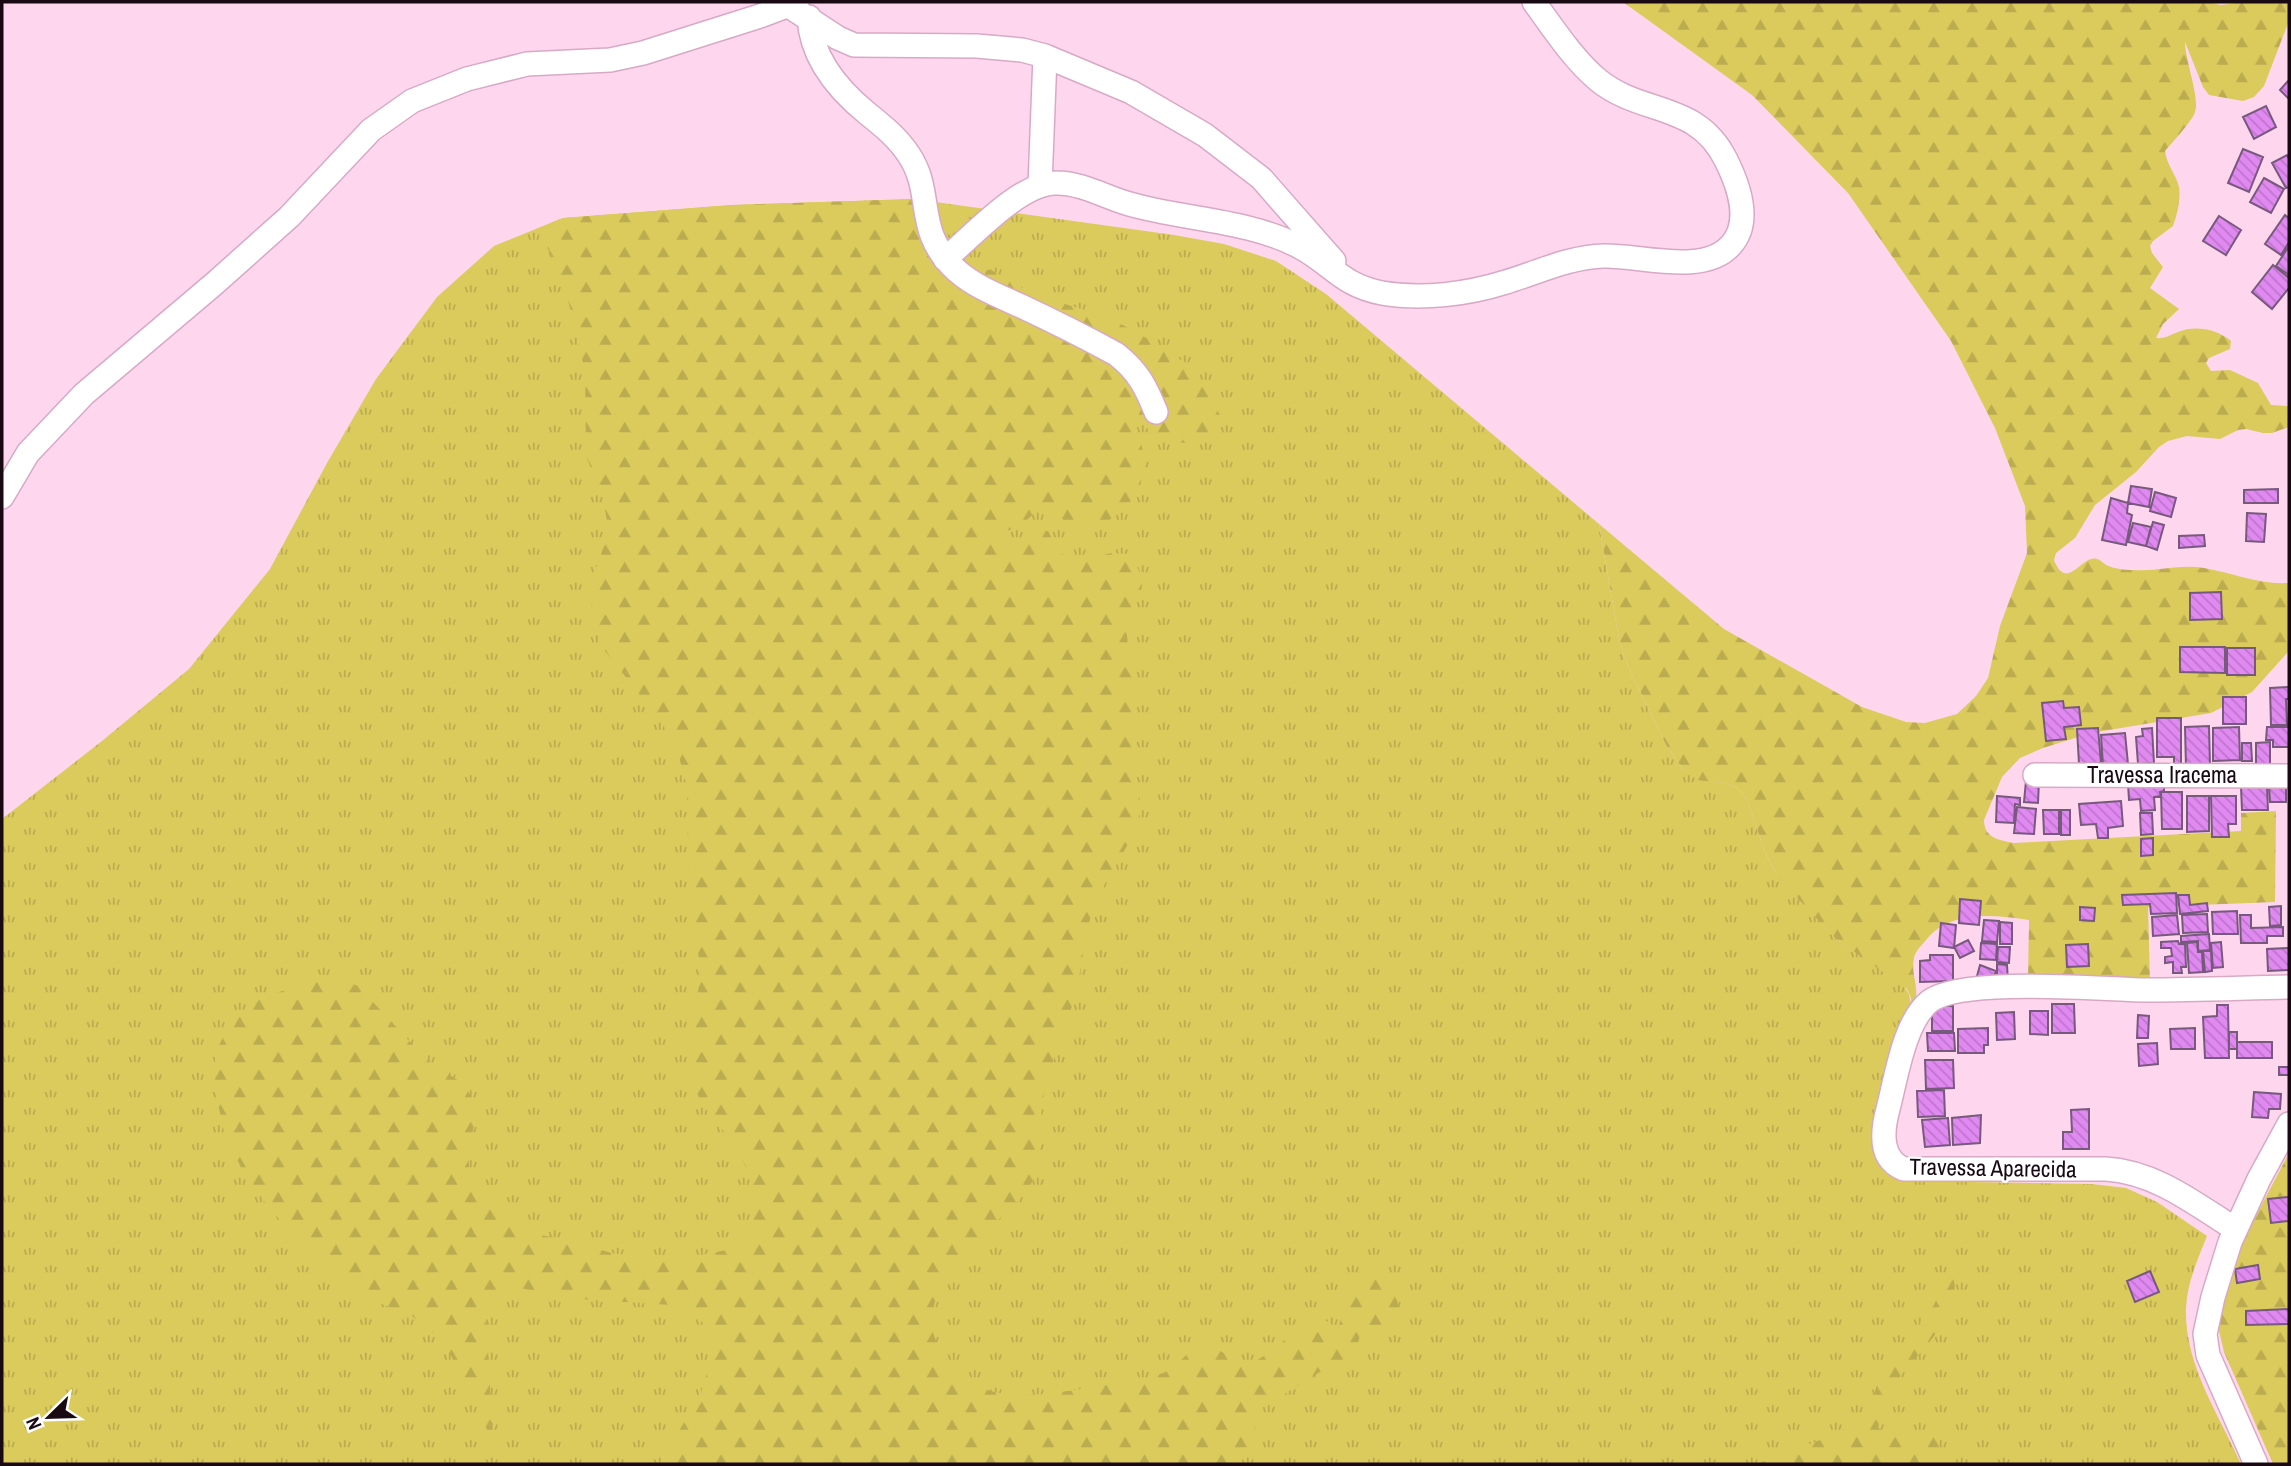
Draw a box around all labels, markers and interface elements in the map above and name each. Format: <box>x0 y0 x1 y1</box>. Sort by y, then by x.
street label: Travessa Iracema <box>2087 759 2238 790</box>
street label: Travessa Aparecida <box>1909 1151 2077 1184</box>
north arrow <box>14 1382 84 1452</box>
text: N <box>19 1413 48 1434</box>

